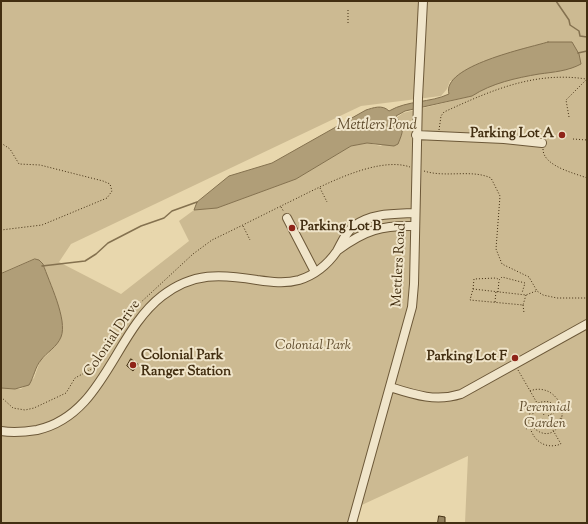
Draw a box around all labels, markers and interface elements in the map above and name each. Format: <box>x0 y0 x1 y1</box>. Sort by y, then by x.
water label: Mettlers Pond <box>337 117 417 135</box>
place label: Parking Lot A <box>470 127 554 143</box>
marker: Parking Lot A <box>557 130 567 140</box>
place label: Parking Lot B <box>300 220 381 236</box>
marker: Parking Lot B <box>287 223 297 233</box>
street label: Mettlers Road <box>389 223 411 307</box>
street label: Colonial Drive <box>81 297 145 381</box>
park label: Colonial Park <box>275 339 351 355</box>
place label: Colonial Park Ranger Station <box>141 349 231 382</box>
place label: Parking Lot F <box>427 350 507 366</box>
marker: Parking Lot F <box>510 353 520 363</box>
marker: Colonial Park Ranger Station <box>128 360 138 370</box>
park label: Perennial Garden <box>519 401 571 434</box>

